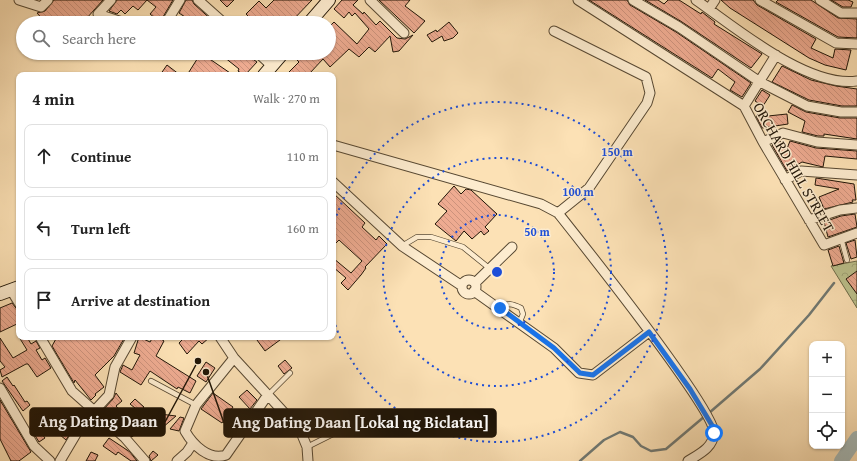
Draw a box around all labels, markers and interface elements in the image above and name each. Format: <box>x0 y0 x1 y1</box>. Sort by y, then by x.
search box <box>16 16 336 60</box>
icon: search <box>30 27 52 49</box>
text: Search here <box>62 28 136 49</box>
text: 4 min <box>32 86 74 111</box>
text: Walk · 270 m <box>253 89 320 108</box>
street label: ORCHARD HILL STREET <box>748 98 840 236</box>
text: 150 m <box>601 143 634 160</box>
icon: ahead <box>33 145 55 167</box>
text: Continue <box>71 146 132 167</box>
text: 110 m <box>287 147 319 166</box>
text: 100 m <box>562 183 595 200</box>
icon: left <box>33 217 55 239</box>
text: Turn left <box>71 218 130 239</box>
text: 160 m <box>287 219 319 238</box>
text: 50 m <box>524 223 550 240</box>
centre of rings <box>490 265 504 279</box>
icon: arrive <box>33 289 55 311</box>
text: Arrive at destination <box>71 290 210 311</box>
route end <box>491 299 509 317</box>
map controls <box>809 341 845 449</box>
button: + <box>809 341 845 377</box>
button: − <box>809 377 845 413</box>
callout: Ang Dating Daan <box>30 408 165 436</box>
text: Ang Dating Daan <box>39 409 158 433</box>
callout: Ang Dating Daan [Lokal ng Biclatan] <box>224 409 496 437</box>
text: Ang Dating Daan [Lokal ng Biclatan] <box>232 410 488 434</box>
button: locate <box>809 413 845 449</box>
route start <box>705 424 723 442</box>

